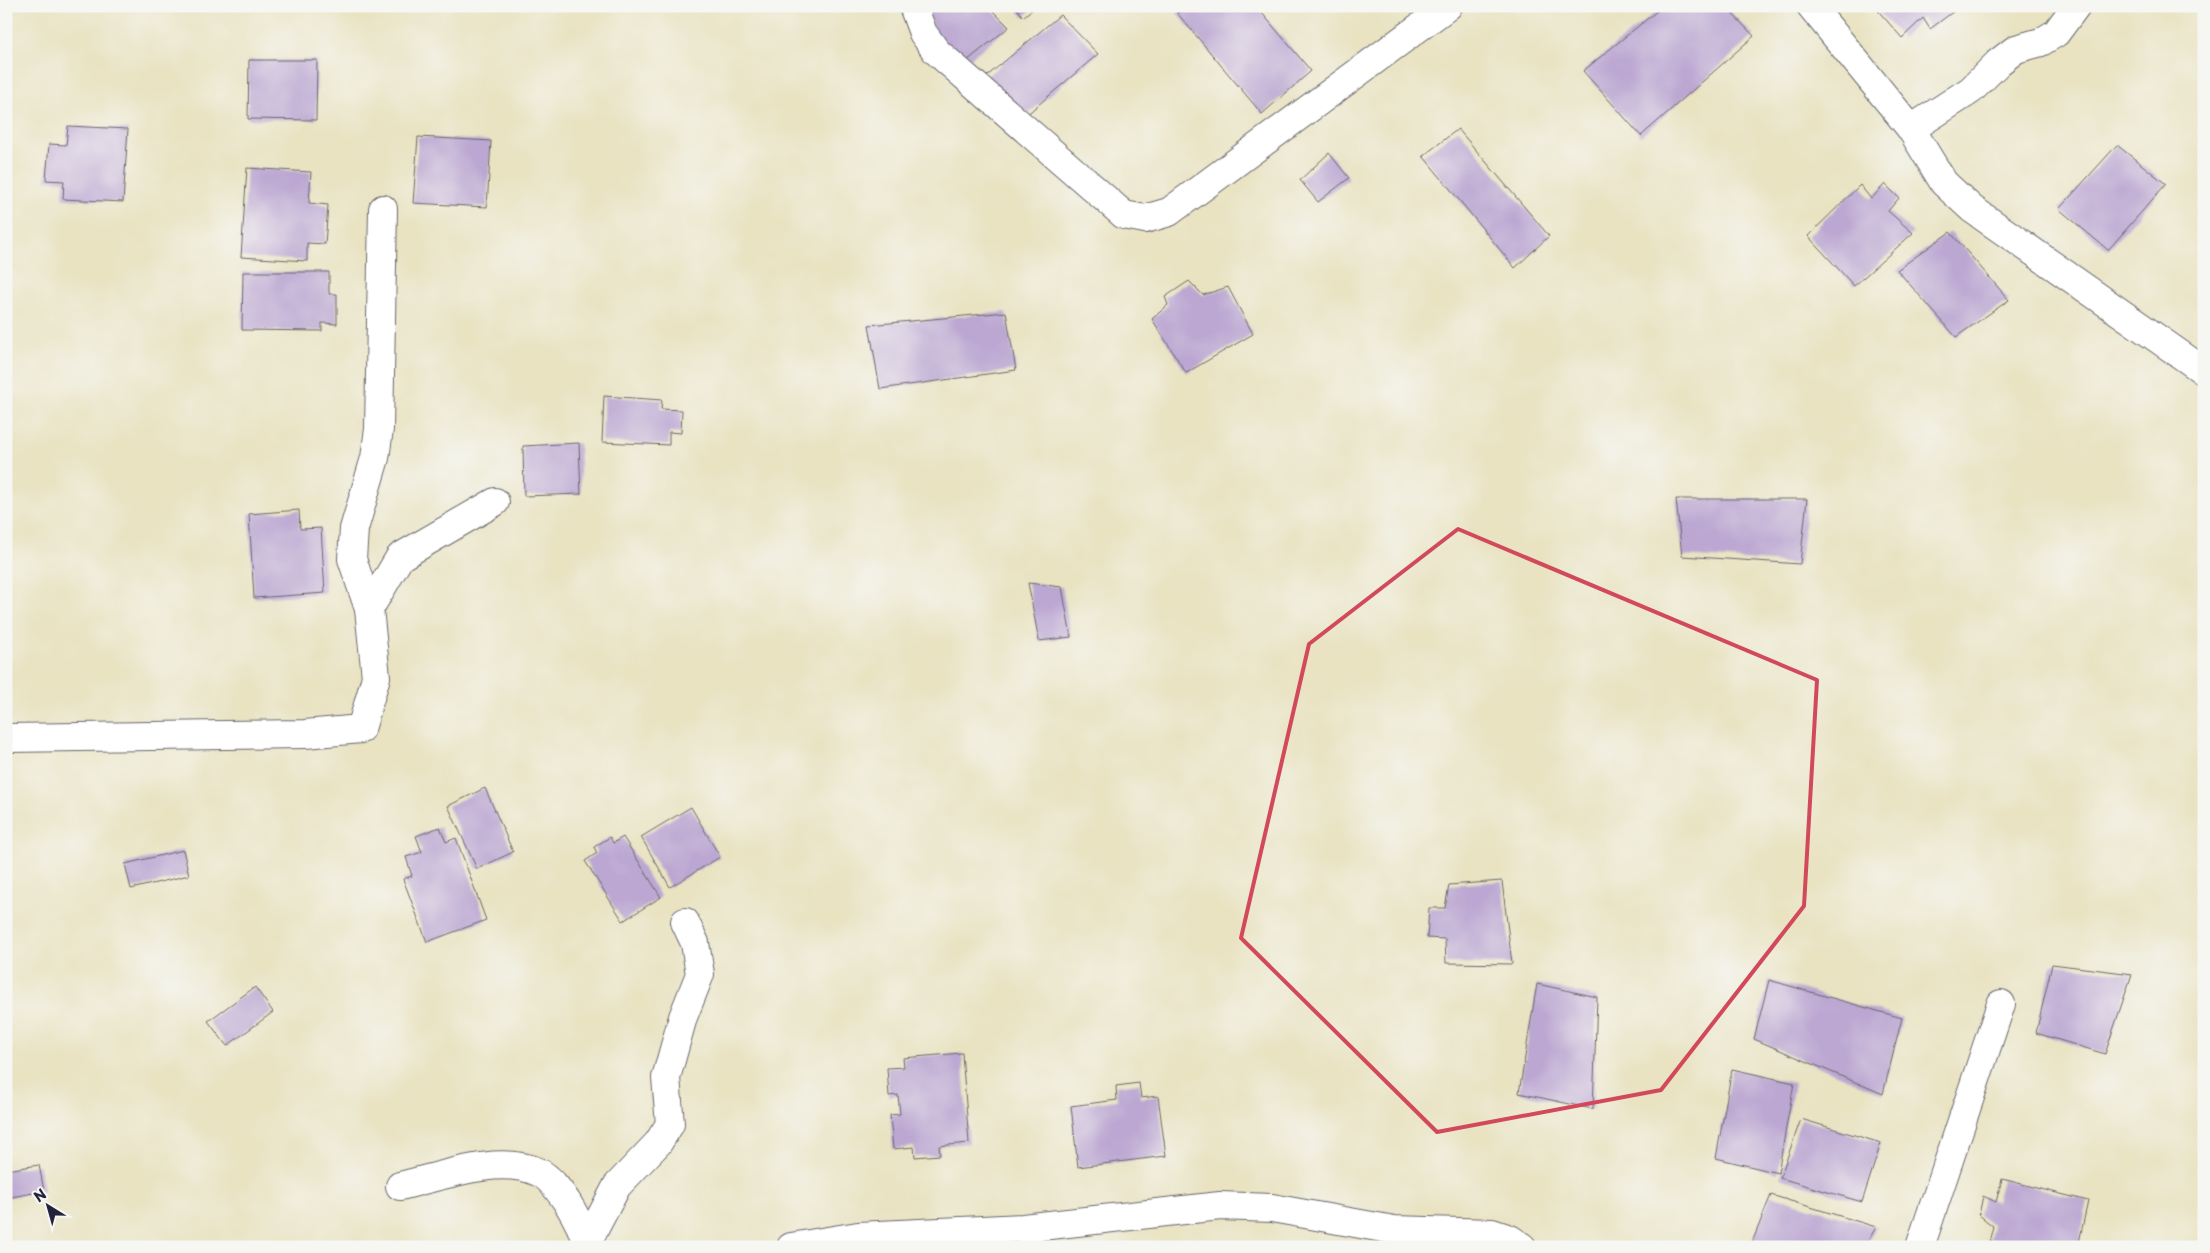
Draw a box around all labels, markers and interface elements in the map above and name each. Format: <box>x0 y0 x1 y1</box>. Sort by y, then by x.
north arrow <box>22 1180 72 1230</box>
text: N <box>29 1183 51 1207</box>

